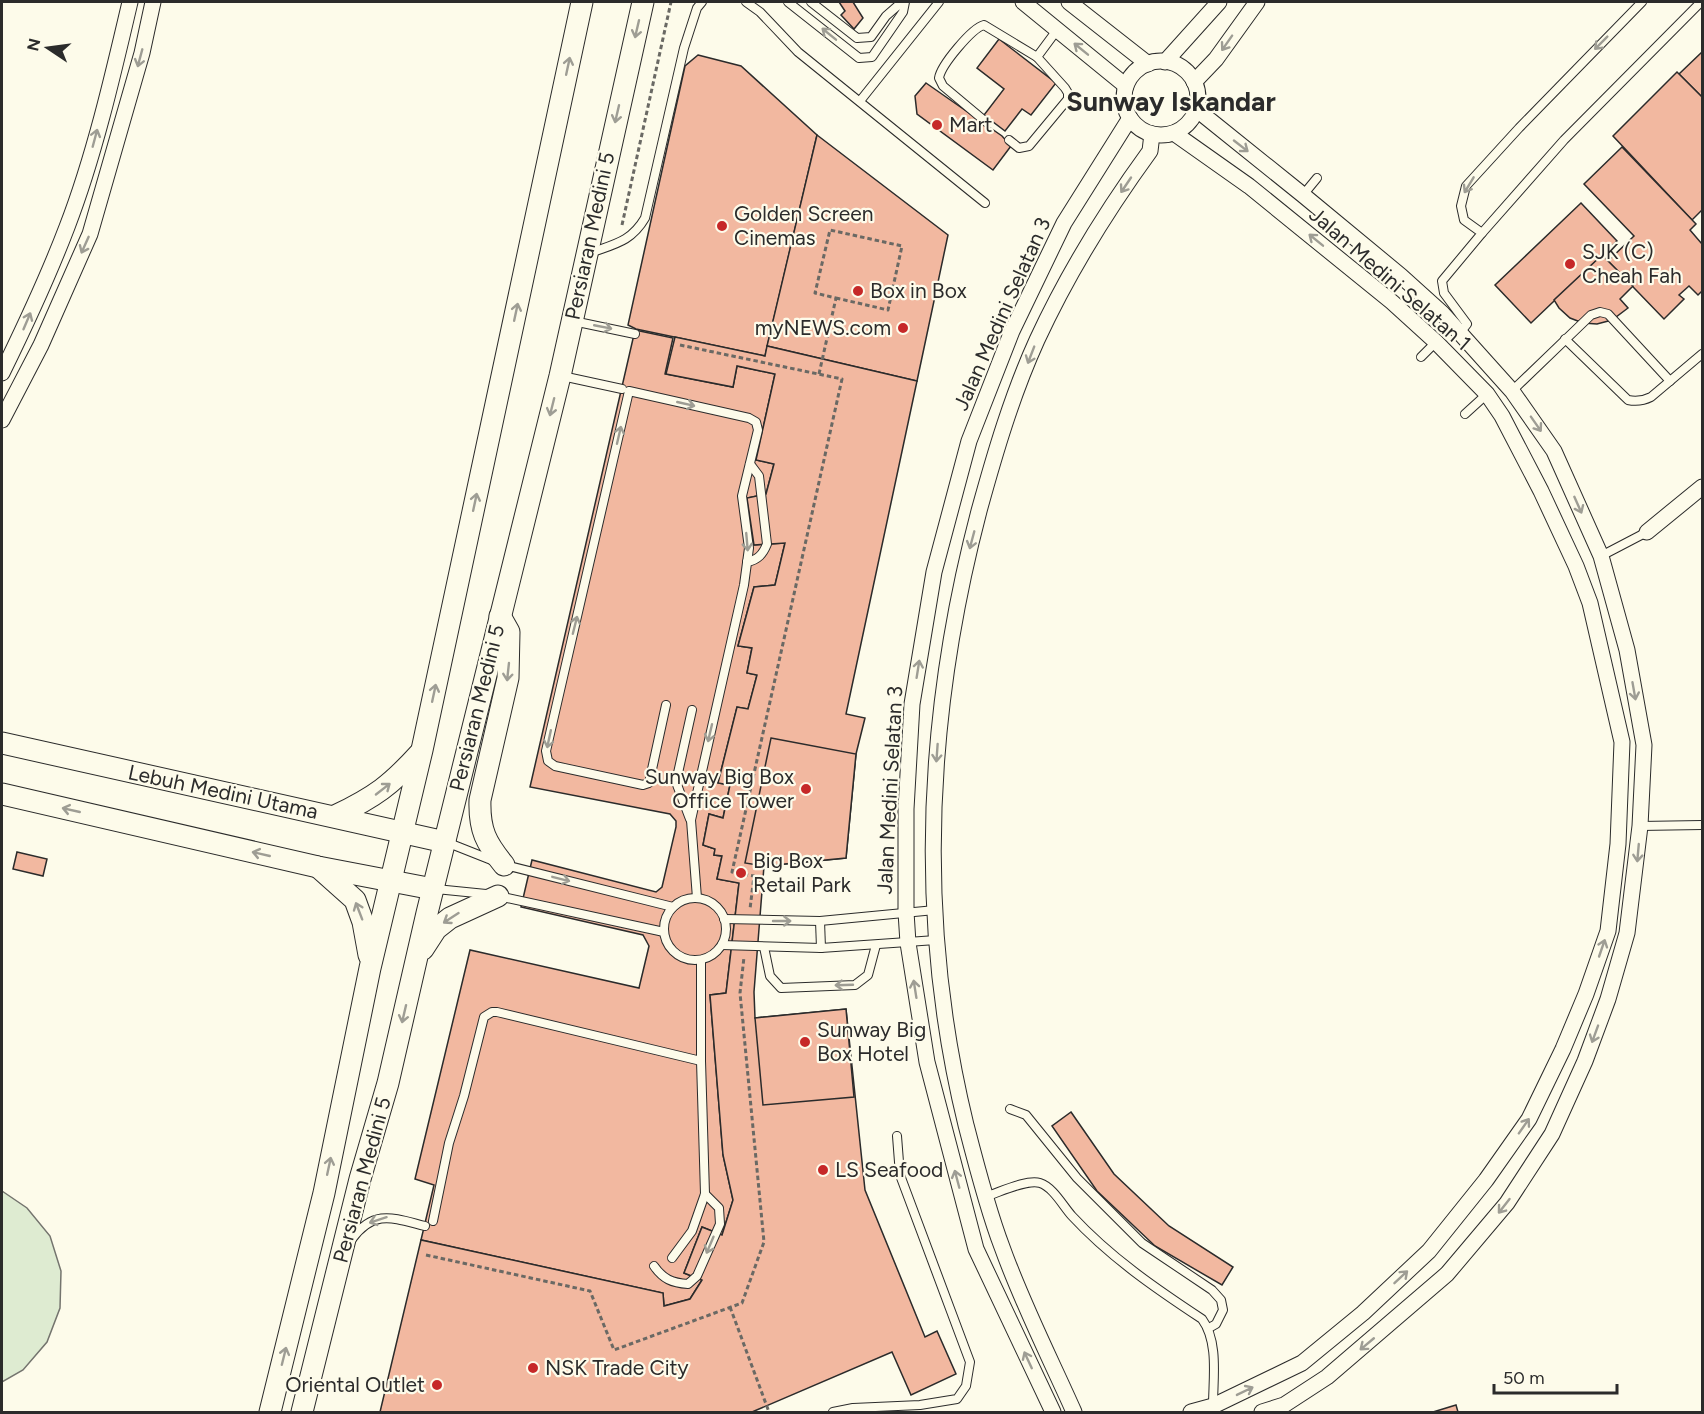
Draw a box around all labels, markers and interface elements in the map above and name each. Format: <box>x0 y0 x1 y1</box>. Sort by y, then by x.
north arrow <box>18 18 78 78</box>
one-way arrow <box>630 20 642 39</box>
one-way arrow <box>821 28 837 41</box>
one-way arrow <box>1221 35 1233 51</box>
one-way arrow <box>1594 35 1608 50</box>
text: N <box>23 37 45 53</box>
one-way arrow <box>1074 42 1089 56</box>
one-way arrow <box>134 49 146 68</box>
one-way arrow <box>563 56 575 75</box>
district label: Sunway Iskandar <box>1066 85 1276 118</box>
one-way arrow <box>611 104 622 123</box>
place label: Mart <box>949 112 993 137</box>
marker: Mart <box>930 118 944 132</box>
one-way arrow <box>90 129 101 148</box>
one-way arrow <box>1233 139 1249 152</box>
street label: Persiaran Medini 5 <box>560 150 619 322</box>
one-way arrow <box>1120 176 1132 193</box>
one-way arrow <box>1463 177 1475 194</box>
place label: Golden Screen Cinemas <box>734 201 873 250</box>
street label: Jalan Medini Selatan 1 <box>1304 202 1476 356</box>
street label: Jalan Medini Selatan 3 <box>948 213 1055 414</box>
marker: Golden Screen Cinemas <box>715 219 729 233</box>
one-way arrow <box>1308 234 1324 247</box>
one-way arrow <box>79 236 90 254</box>
place label: SJK (C) Cheah Fah <box>1582 239 1682 288</box>
marker: SJK (C) Cheah Fah <box>1563 257 1577 271</box>
place label: Box in Box <box>870 278 967 303</box>
marker: Box in Box <box>851 284 865 298</box>
one-way arrow <box>511 303 522 322</box>
one-way arrow <box>22 312 33 330</box>
place label: myNEWS.com <box>755 315 891 340</box>
marker: myNEWS.com <box>896 321 910 335</box>
one-way arrow <box>593 322 612 333</box>
one-way arrow <box>1025 345 1036 364</box>
one-way arrow <box>546 397 558 416</box>
one-way arrow <box>676 398 695 410</box>
one-way arrow <box>1530 415 1542 432</box>
one-way arrow <box>613 425 625 444</box>
one-way arrow <box>470 493 481 513</box>
one-way arrow <box>1573 495 1585 513</box>
one-way arrow <box>965 531 977 550</box>
one-way arrow <box>742 532 753 551</box>
one-way arrow <box>570 615 582 634</box>
street label: Persiaran Medini 5 <box>444 622 509 794</box>
one-way arrow <box>913 660 924 679</box>
one-way arrow <box>502 662 513 681</box>
one-way arrow <box>1629 680 1640 700</box>
one-way arrow <box>429 684 441 703</box>
street label: Jalan Medini Selatan 3 <box>872 685 907 895</box>
one-way arrow <box>704 723 716 742</box>
one-way arrow <box>543 728 554 748</box>
one-way arrow <box>931 743 942 763</box>
street label: Lebuh Medini Utama <box>126 759 320 824</box>
place label: Sunway Big Box Office Tower <box>645 764 794 813</box>
marker: Sunway Big Box Office Tower <box>799 782 813 796</box>
one-way arrow <box>375 783 391 796</box>
one-way arrow <box>62 803 81 815</box>
one-way arrow <box>1632 843 1643 863</box>
one-way arrow <box>252 848 272 859</box>
place label: Big Box Retail Park <box>753 848 852 897</box>
marker: Big Box Retail Park <box>734 866 748 880</box>
one-way arrow <box>551 874 570 886</box>
one-way arrow <box>353 902 364 920</box>
one-way arrow <box>444 912 460 924</box>
one-way arrow <box>772 915 792 927</box>
one-way arrow <box>1597 939 1608 958</box>
one-way arrow <box>909 979 920 999</box>
one-way arrow <box>835 980 855 991</box>
one-way arrow <box>398 1004 409 1023</box>
place label: Sunway Big Box Hotel <box>817 1017 926 1066</box>
one-way arrow <box>1588 1024 1599 1043</box>
marker: Sunway Big Box Hotel <box>798 1035 812 1049</box>
street label: Persiaran Medini 5 <box>327 1094 396 1266</box>
one-way arrow <box>1518 1118 1530 1135</box>
one-way arrow <box>324 1157 336 1176</box>
place label: LS Seafood <box>835 1157 943 1182</box>
marker: LS Seafood <box>816 1163 830 1177</box>
one-way arrow <box>951 1169 963 1188</box>
one-way arrow <box>1498 1198 1511 1214</box>
one-way arrow <box>369 1215 388 1226</box>
one-way arrow <box>704 1236 715 1254</box>
one-way arrow <box>1394 1270 1409 1284</box>
one-way arrow <box>1359 1337 1375 1350</box>
one-way arrow <box>279 1346 291 1365</box>
one-way arrow <box>1022 1351 1034 1369</box>
place label: NSK Trade City <box>545 1355 689 1380</box>
scale bar <box>1494 1357 1617 1395</box>
marker: NSK Trade City <box>526 1361 540 1375</box>
text: 50 m <box>1503 1367 1545 1389</box>
place label: Oriental Outlet <box>285 1372 425 1397</box>
marker: Oriental Outlet <box>430 1378 444 1392</box>
one-way arrow <box>1236 1385 1253 1397</box>

